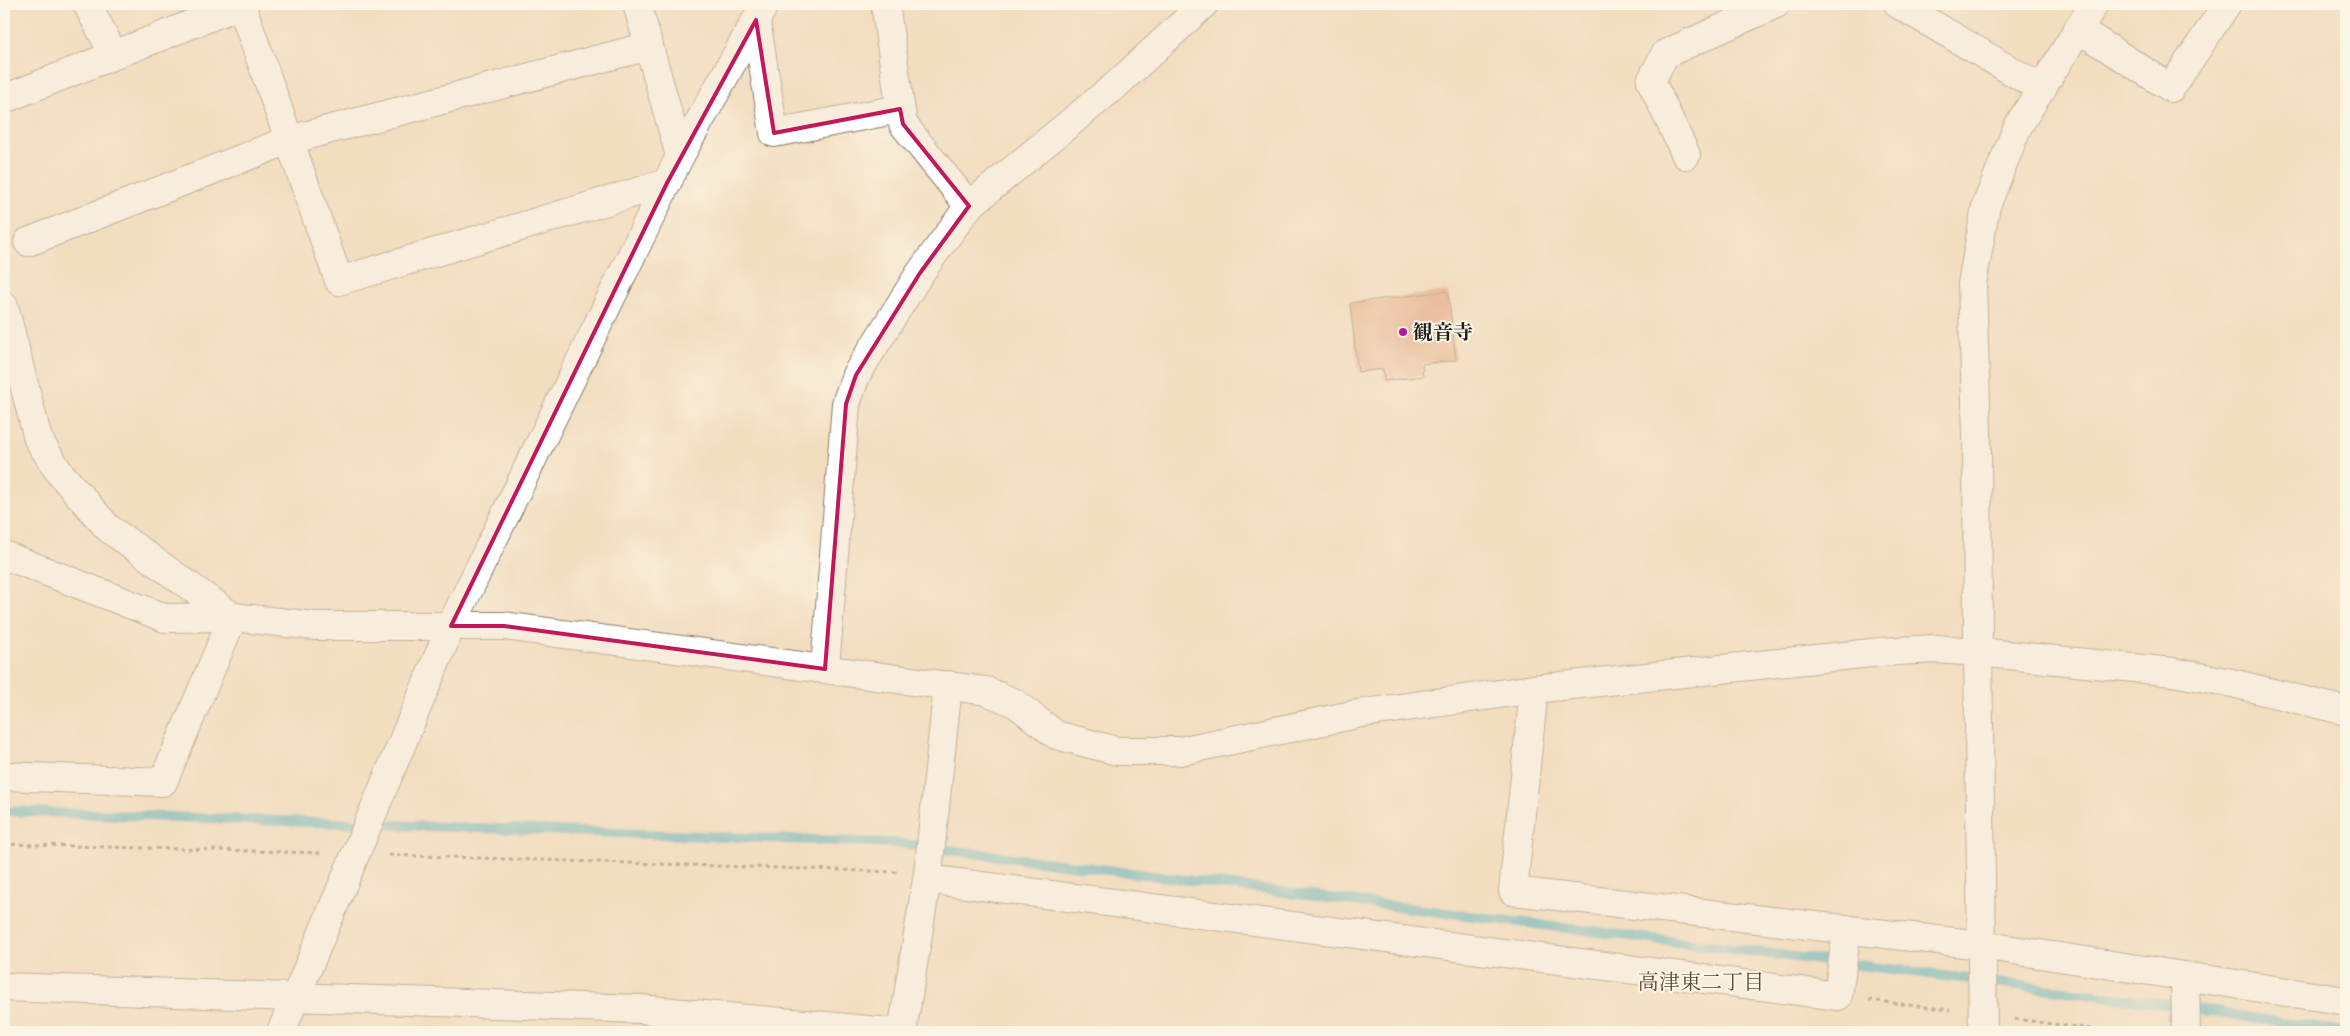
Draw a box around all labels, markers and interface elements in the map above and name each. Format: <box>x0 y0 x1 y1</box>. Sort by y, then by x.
place label: 観音寺 <box>1413 319 1473 345</box>
marker: 観音寺 <box>1397 326 1409 338</box>
district label: 高津東二丁目 <box>1638 968 1764 995</box>

